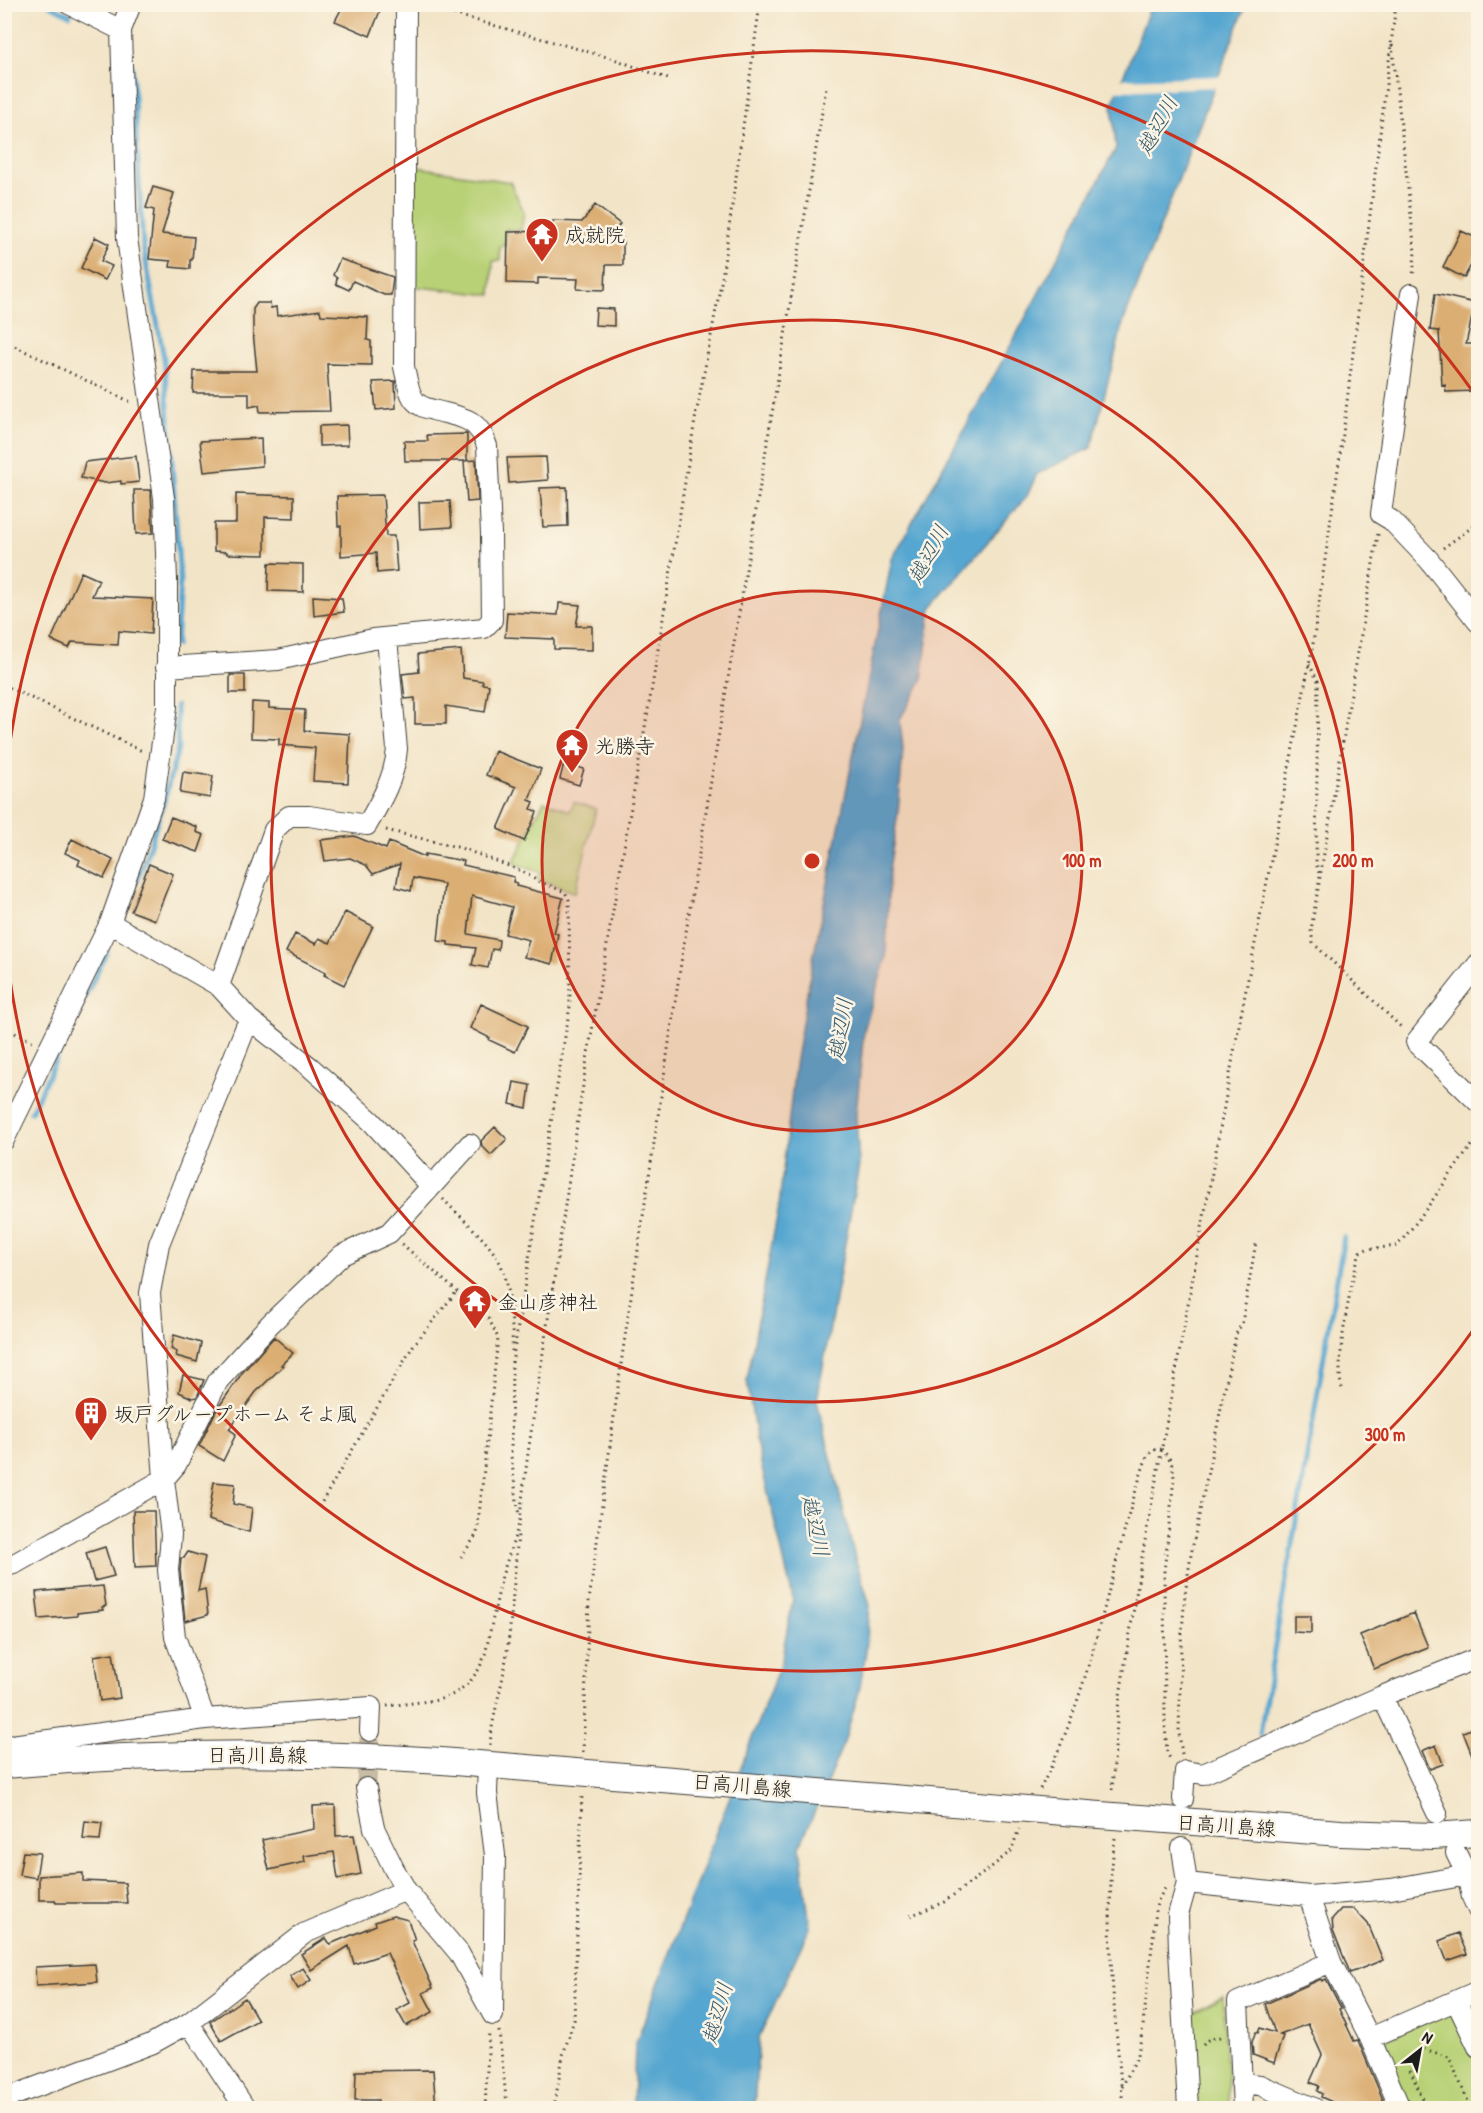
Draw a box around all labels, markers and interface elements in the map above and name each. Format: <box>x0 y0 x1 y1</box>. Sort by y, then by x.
water label: 越辺川 <box>1129 90 1185 161</box>
temple icon: 成就院 <box>524 216 560 263</box>
place label: 成就院 <box>565 221 625 248</box>
water label: 越辺川 <box>900 519 956 590</box>
temple icon: 光勝寺 <box>554 727 590 774</box>
place label: 光勝寺 <box>595 732 655 759</box>
text: 100 m <box>1062 848 1102 873</box>
text: 200 m <box>1333 848 1373 873</box>
centre of rings <box>802 851 822 871</box>
water label: 越辺川 <box>821 996 859 1063</box>
temple icon: 金山彦神社 <box>457 1283 493 1330</box>
place label: 金山彦神社 <box>498 1288 598 1315</box>
building icon: 坂戸グループホーム そよ風 <box>73 1395 109 1442</box>
place label: 坂戸グループホーム そよ風 <box>114 1400 356 1427</box>
text: 300 m <box>1365 1422 1405 1447</box>
water label: 越辺川 <box>795 1491 837 1560</box>
street label: 日高川島線 <box>207 1741 307 1768</box>
street label: 日高川島線 <box>691 1767 793 1803</box>
street label: 日高川島線 <box>1175 1808 1277 1842</box>
water label: 越辺川 <box>694 1979 740 2048</box>
north arrow <box>1390 2020 1450 2080</box>
text: N <box>1418 2026 1437 2049</box>

